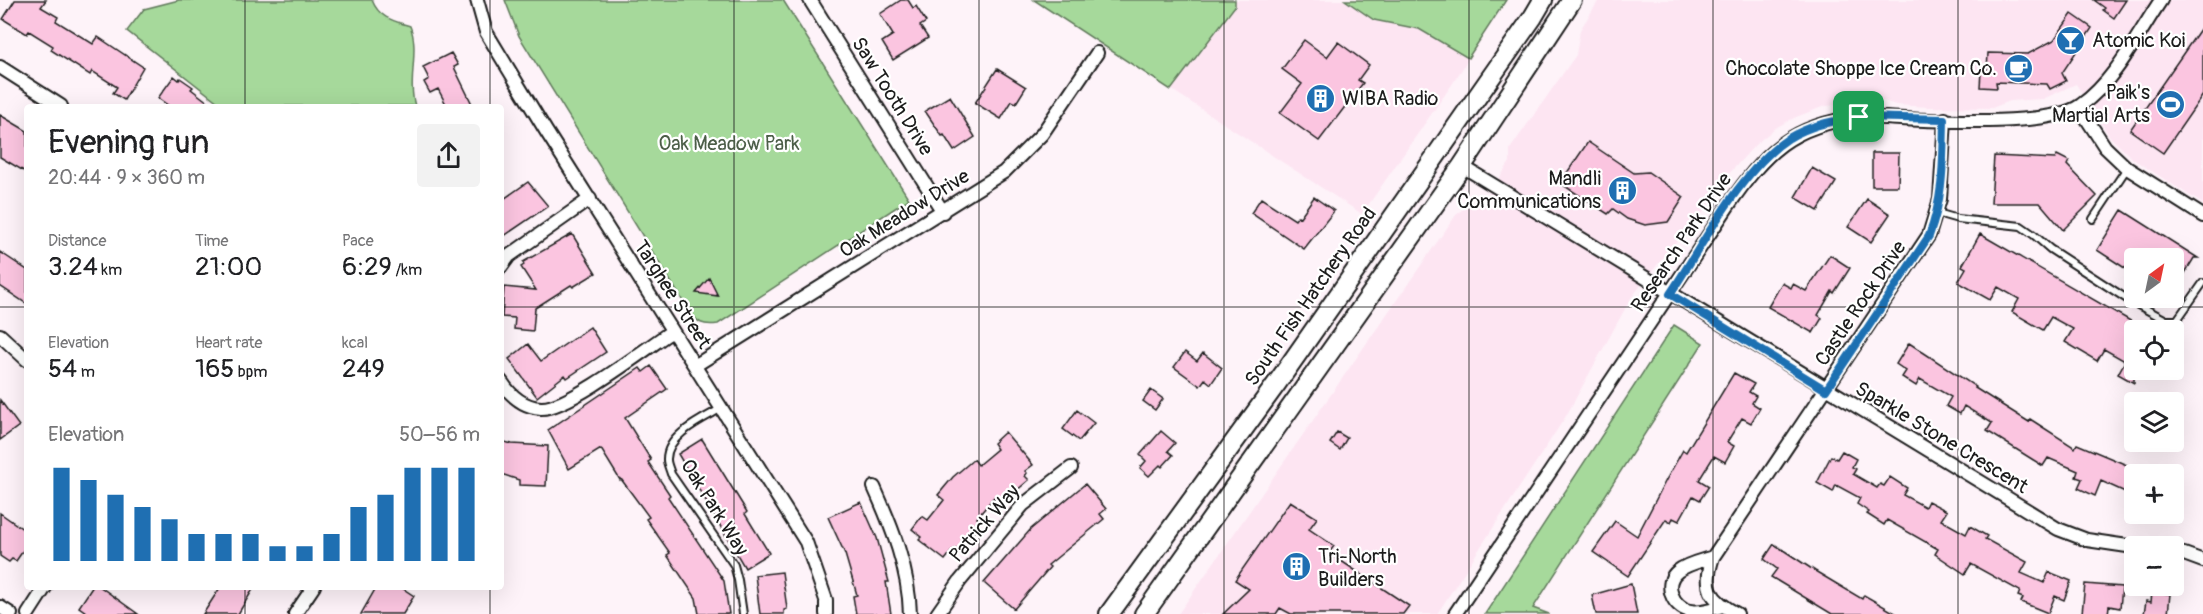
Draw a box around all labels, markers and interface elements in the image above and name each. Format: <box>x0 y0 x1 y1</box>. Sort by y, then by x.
bar icon: Atomic Koi <box>2055 24 2087 56</box>
place label: Atomic Koi <box>2092 28 2185 53</box>
street label: Saw Tooth Drive <box>846 32 939 160</box>
cafe icon: Chocolate Shoppe Ice Cream Co. <box>2002 52 2034 84</box>
place label: Chocolate Shoppe Ice Cream Co. <box>1725 56 1997 81</box>
place label: Paik's Martial Arts <box>2052 80 2150 128</box>
building icon: WIBA Radio <box>1305 82 1337 114</box>
place label: WIBA Radio <box>1342 86 1439 111</box>
sports icon: Paik's Martial Arts <box>2155 88 2187 120</box>
pin <box>1833 91 1884 142</box>
icon: arrive <box>1842 100 1875 133</box>
text: Evening run <box>48 122 209 163</box>
button: share <box>417 124 480 187</box>
park label: Oak Meadow Park <box>658 131 800 156</box>
street label: Oak Meadow Drive <box>835 163 974 263</box>
text: 20:44 · 9 × 360 m <box>48 165 205 190</box>
place label: Mandli Communications <box>1457 166 1601 214</box>
street label: Research Park Drive <box>1626 168 1737 317</box>
building icon: Mandli Communications <box>1606 174 1638 206</box>
street label: South Fish Hatchery Road <box>1239 202 1382 391</box>
text: Distance <box>48 231 107 251</box>
text: Time <box>195 231 228 251</box>
text: Pace <box>342 231 374 251</box>
street label: Targhee Street <box>628 235 717 354</box>
street label: Castle Rock Drive <box>1809 236 1912 371</box>
north arrow <box>2124 248 2184 308</box>
map controls <box>2124 248 2184 596</box>
text: 3.24 <box>48 251 98 283</box>
text: 21:00 <box>195 251 262 283</box>
text: 6:29 <box>342 251 392 283</box>
text: km <box>98 260 122 280</box>
text: /km <box>392 260 422 280</box>
button: locate <box>2124 320 2184 380</box>
text: Elevation <box>48 333 109 353</box>
text: Heart rate <box>195 333 262 353</box>
text: kcal <box>342 333 368 353</box>
text: 54 <box>48 353 77 385</box>
text: 165 <box>195 353 234 385</box>
text: 249 <box>342 353 385 385</box>
text: m <box>77 362 95 382</box>
text: bpm <box>234 362 267 382</box>
street label: Sparkle Stone Crescent <box>1851 376 2034 499</box>
button: layers <box>2124 392 2184 452</box>
text: Elevation <box>48 422 124 447</box>
text: 50–56 m <box>399 422 480 447</box>
street label: Oak Park Way <box>675 454 754 560</box>
button: + <box>2124 464 2184 524</box>
street label: Patrick Way <box>944 479 1025 568</box>
button: − <box>2124 536 2184 596</box>
place label: Tri-North Builders <box>1318 544 1397 592</box>
building icon: Tri-North Builders <box>1281 551 1313 583</box>

